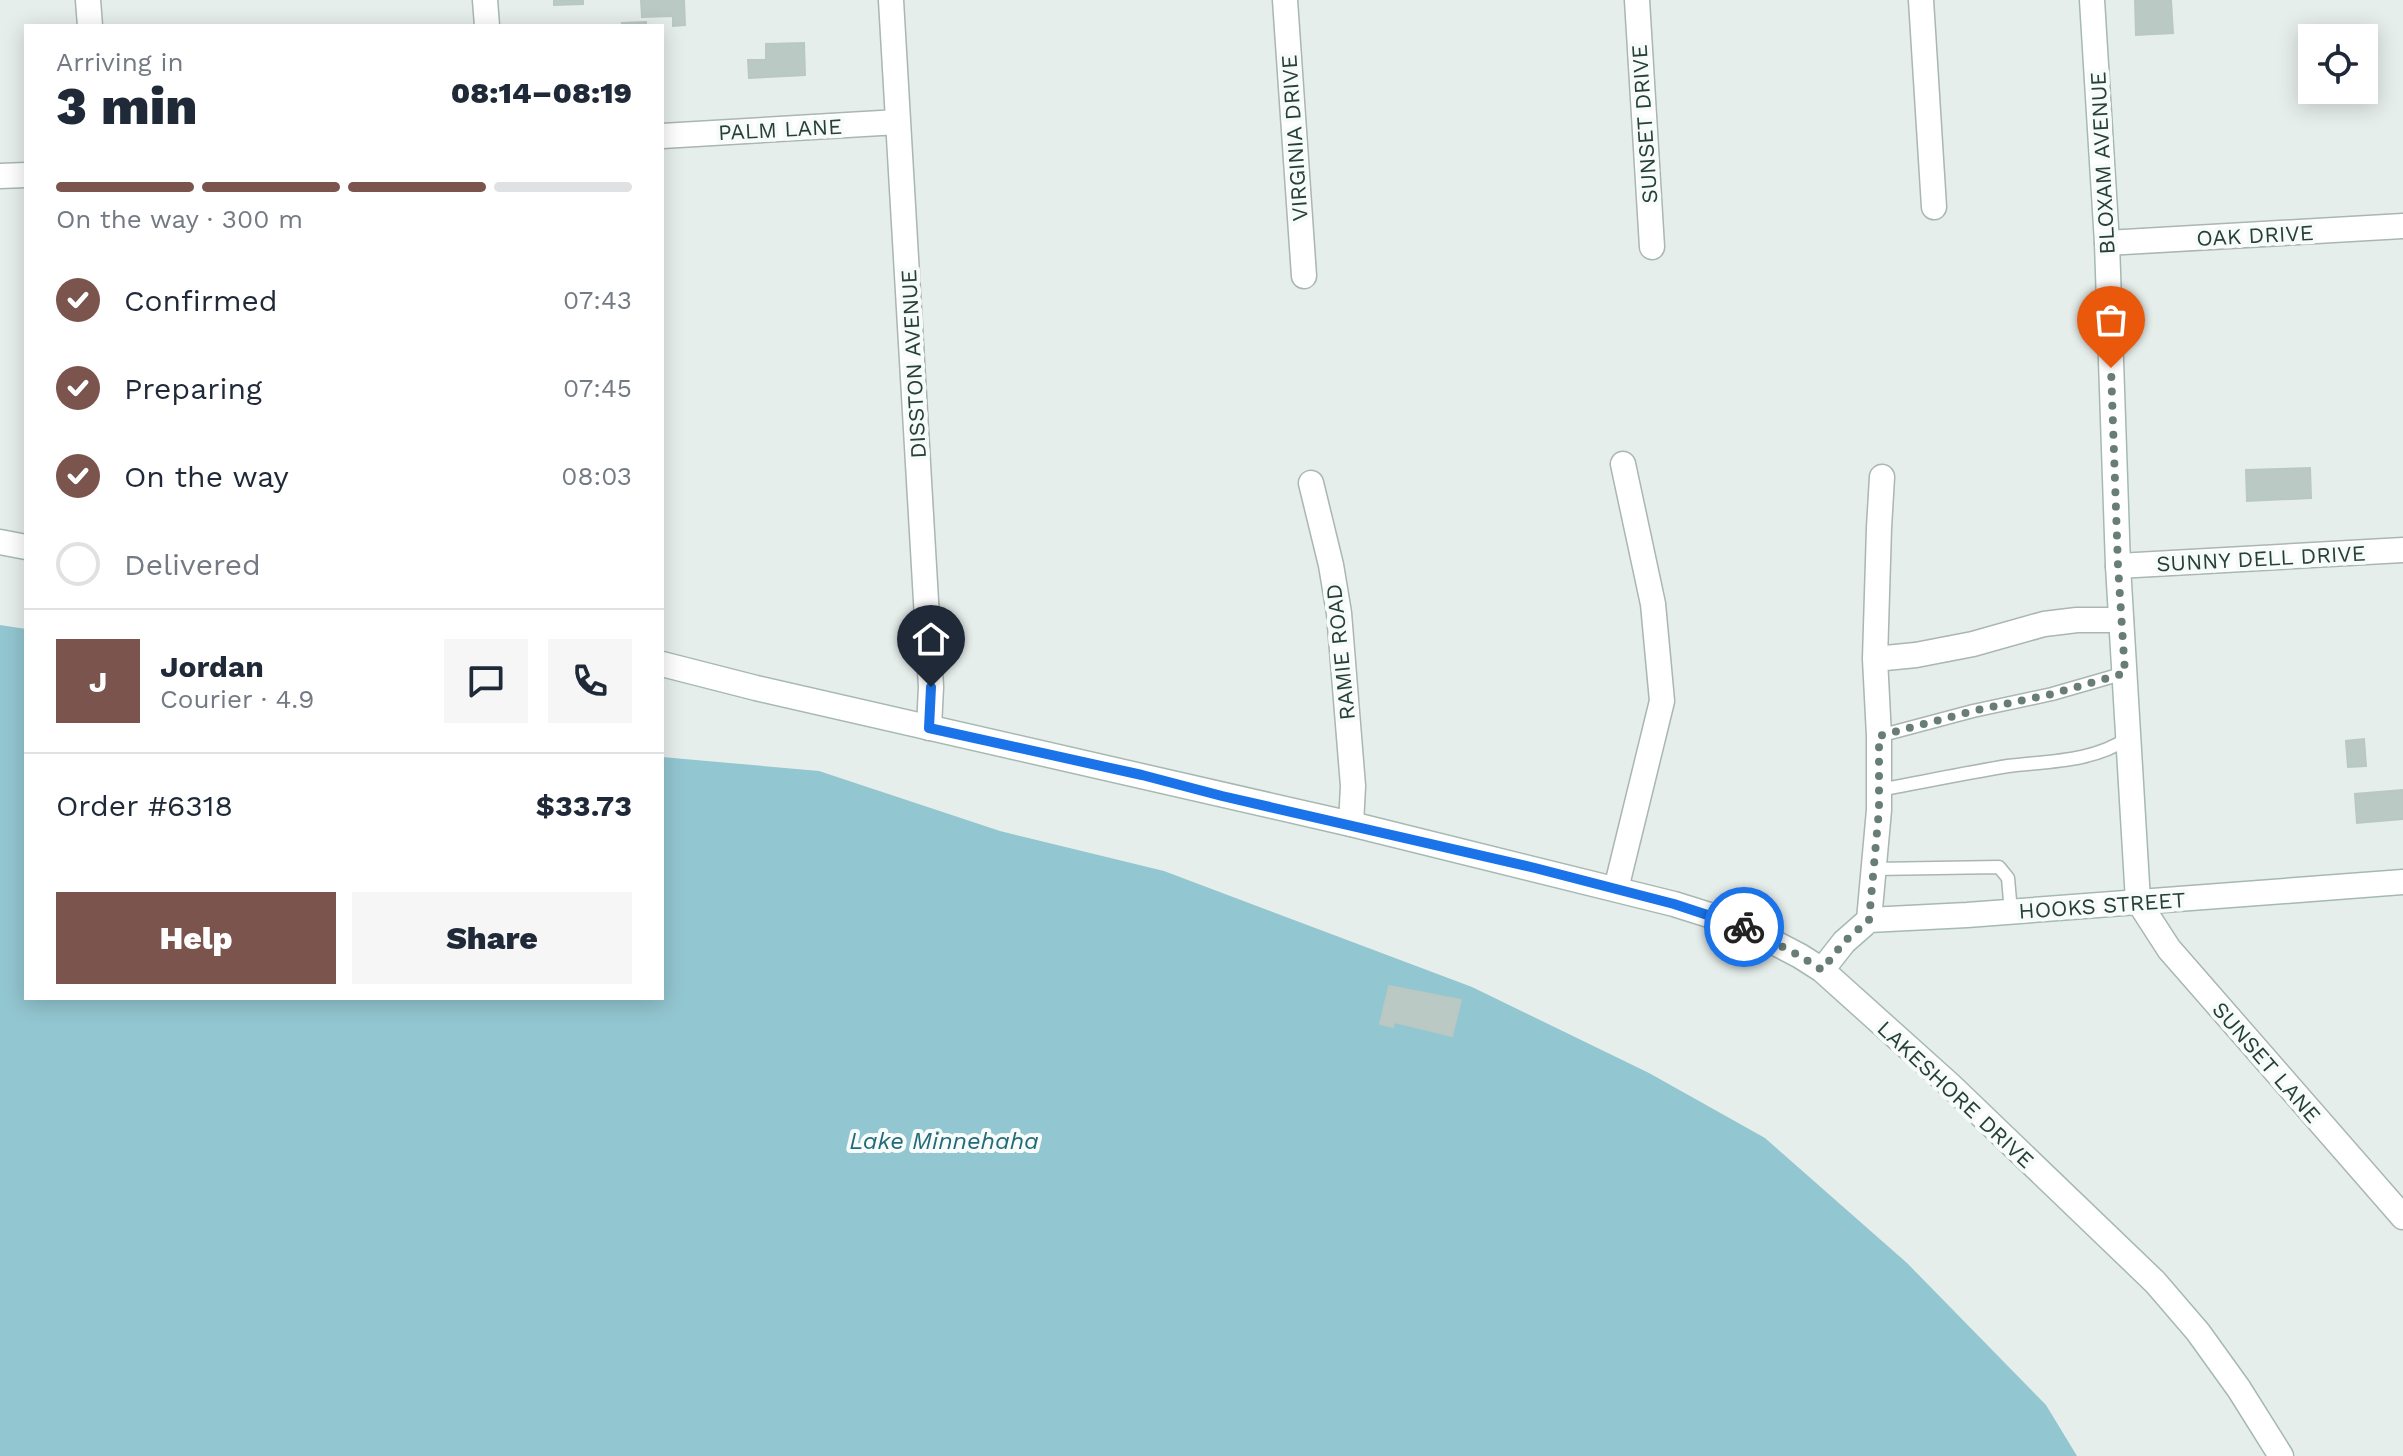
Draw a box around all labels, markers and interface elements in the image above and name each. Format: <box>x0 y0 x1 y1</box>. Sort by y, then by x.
map controls <box>2298 24 2378 104</box>
button: locate <box>2298 24 2378 104</box>
street label: SUNSET DRIVE <box>1626 44 1663 204</box>
text: Arriving in <box>56 47 184 77</box>
street label: VIRGINIA DRIVE <box>1276 54 1313 222</box>
street label: BLOXAM AVENUE <box>2085 71 2120 255</box>
text: 08:14–08:19 <box>451 75 632 110</box>
text: 3 min <box>56 76 198 137</box>
street label: PALM LANE <box>717 114 843 145</box>
text: On the way · 300 m <box>56 204 303 234</box>
street label: OAK DRIVE <box>2196 220 2314 251</box>
street label: DISSTON AVENUE <box>896 269 931 459</box>
icon: check <box>56 278 100 322</box>
text: Confirmed <box>124 283 278 318</box>
text: 07:43 <box>563 285 632 315</box>
pin <box>2077 286 2145 368</box>
icon: bag <box>2089 298 2133 342</box>
icon: check <box>56 366 100 410</box>
text: Preparing <box>124 371 262 406</box>
text: 07:45 <box>563 373 632 403</box>
icon: check <box>56 454 100 498</box>
text: On the way <box>124 459 289 494</box>
text: 08:03 <box>561 461 632 491</box>
street label: SUNNY DELL DRIVE <box>2156 541 2366 576</box>
text: Delivered <box>124 547 261 582</box>
street label: RAMIE ROAD <box>1321 583 1360 721</box>
pin <box>897 605 965 687</box>
icon: home <box>909 617 953 661</box>
button: chat <box>444 639 528 723</box>
button: phone <box>548 639 632 723</box>
text: Jordan <box>160 649 264 684</box>
text: J <box>89 664 107 699</box>
text: Courier · 4.9 <box>160 684 314 714</box>
text: Order #6318 <box>56 788 233 823</box>
text: $33.73 <box>536 788 632 823</box>
courier <box>1704 887 1784 967</box>
street label: HOOKS STREET <box>2018 887 2186 924</box>
button: Help <box>56 892 336 984</box>
button: Share <box>352 892 632 984</box>
icon: bike <box>1722 905 1766 949</box>
street label: SUNSET LANE <box>2207 997 2326 1128</box>
street label: LAKESHORE DRIVE <box>1872 1016 2039 1173</box>
water label: Lake Minnehaha <box>849 1127 1039 1155</box>

